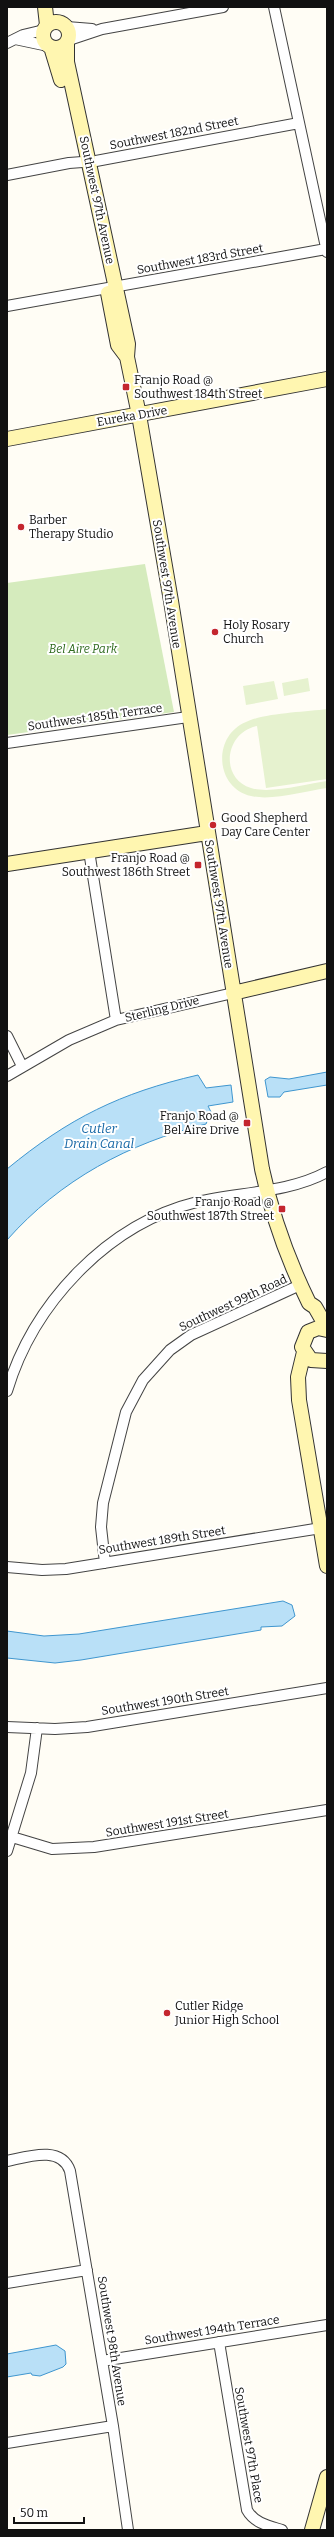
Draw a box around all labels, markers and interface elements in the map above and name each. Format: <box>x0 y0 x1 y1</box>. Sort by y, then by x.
street label: Southwest 182nd Street <box>108 114 240 152</box>
street label: Southwest 97th Avenue <box>77 135 117 265</box>
street label: Southwest 183rd Street <box>136 241 265 277</box>
place label: Franjo Road @ Southwest 184th Street <box>134 373 263 401</box>
marker: Franjo Road @ Southwest 184th Street <box>121 382 131 392</box>
street label: Eureka Drive <box>96 403 168 429</box>
place label: Barber Therapy Studio <box>29 513 114 541</box>
street label: Southwest 97th Avenue <box>150 519 184 649</box>
marker: Barber Therapy Studio <box>16 522 26 532</box>
place label: Holy Rosary Church <box>223 618 291 646</box>
marker: Holy Rosary Church <box>210 627 220 637</box>
park label: Bel Aire Park <box>49 642 118 656</box>
street label: Southwest 185th Terrace <box>27 701 163 733</box>
place label: Good Shepherd Day Care Center <box>221 811 311 839</box>
marker: Good Shepherd Day Care Center <box>208 820 218 830</box>
street label: Southwest 97th Avenue <box>202 839 236 969</box>
place label: Franjo Road @ Southwest 186th Street <box>62 851 191 879</box>
marker: Franjo Road @ Southwest 186th Street <box>193 860 203 870</box>
street label: Sterling Drive <box>123 993 201 1025</box>
place label: Franjo Road @ Bel Aire Drive <box>160 1109 239 1137</box>
marker: Franjo Road @ Bel Aire Drive <box>242 1118 252 1128</box>
water label: Cutler Drain Canal <box>64 1121 135 1151</box>
place label: Franjo Road @ Southwest 187th Street <box>147 1195 275 1223</box>
marker: Franjo Road @ Southwest 187th Street <box>277 1204 287 1214</box>
street label: Southwest 99th Road <box>177 1272 289 1334</box>
street label: Southwest 189th Street <box>98 1523 227 1557</box>
street label: Southwest 190th Street <box>100 1684 230 1718</box>
street label: Southwest 191st Street <box>105 1806 230 1840</box>
place label: Cutler Ridge Junior High School <box>174 1999 280 2027</box>
marker: Cutler Ridge Junior High School <box>162 2008 172 2018</box>
street label: Southwest 98th Avenue <box>95 2275 129 2407</box>
street label: Southwest 194th Terrace <box>144 2312 280 2348</box>
street label: Southwest 97th Place <box>232 2386 266 2504</box>
scale bar <box>14 2499 84 2525</box>
text: 50 m <box>20 2506 49 2520</box>

